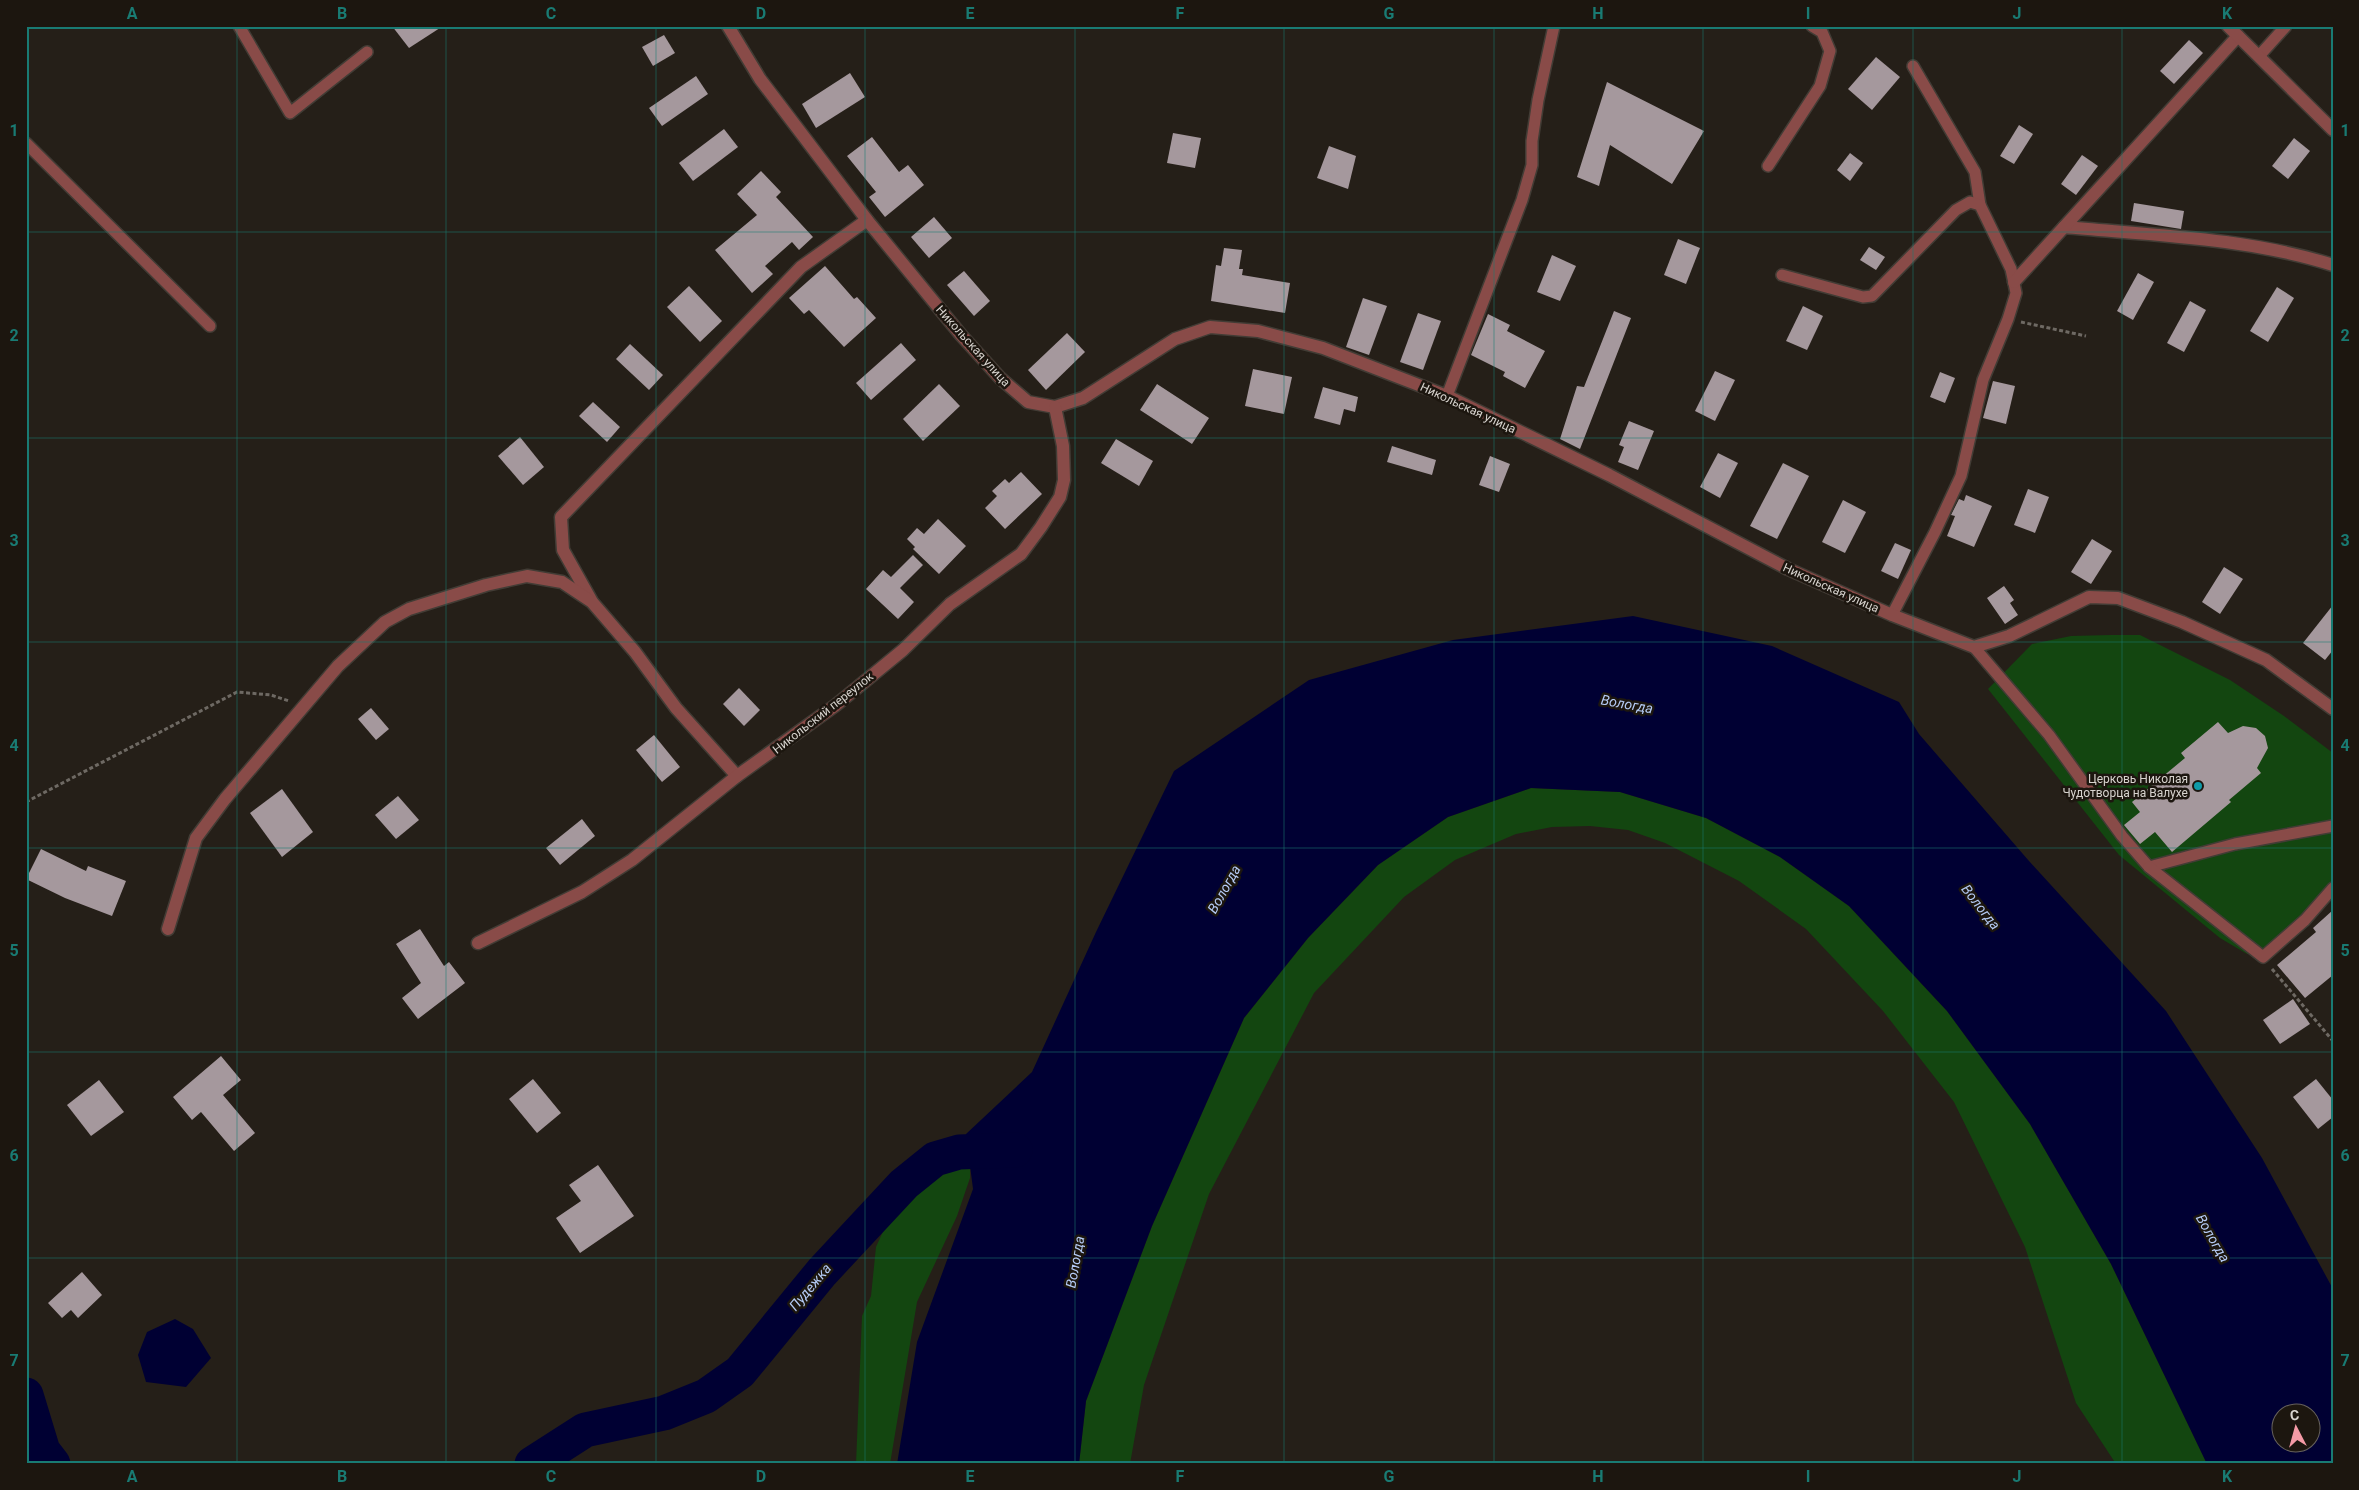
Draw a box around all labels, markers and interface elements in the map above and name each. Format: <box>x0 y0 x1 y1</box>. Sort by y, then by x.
text: A <box>127 4 138 23</box>
text: B <box>337 4 347 23</box>
text: C <box>546 4 556 23</box>
text: D <box>756 4 766 23</box>
text: E <box>966 4 975 23</box>
text: F <box>1176 4 1185 23</box>
text: G <box>1384 4 1395 23</box>
text: H <box>1592 4 1604 23</box>
text: I <box>1806 4 1810 23</box>
text: J <box>2013 4 2021 23</box>
text: K <box>2222 4 2233 23</box>
text: 1 <box>9 121 19 140</box>
text: 1 <box>2340 121 2350 140</box>
street label: Никольская улица <box>933 303 1013 389</box>
text: 2 <box>9 326 19 345</box>
text: 2 <box>2340 326 2350 345</box>
street label: Никольская улица <box>1418 380 1518 436</box>
text: 3 <box>9 531 19 550</box>
text: 3 <box>2340 531 2350 550</box>
street label: Никольская улица <box>1781 560 1881 616</box>
street label: Никольский переулок <box>770 669 876 757</box>
water label: Вологда <box>1600 692 1654 716</box>
text: 4 <box>9 736 19 755</box>
text: 4 <box>2340 736 2350 755</box>
place label: Церковь Николая Чудотворца на Валухе <box>2062 772 2188 800</box>
marker: Церковь Николая Чудотворца на Валухе <box>2192 780 2204 792</box>
water label: Вологда <box>1204 862 1244 916</box>
water label: Вологда <box>1959 881 2003 933</box>
text: 5 <box>9 941 19 960</box>
text: 5 <box>2340 941 2350 960</box>
text: 6 <box>9 1146 19 1165</box>
text: 6 <box>2340 1146 2350 1165</box>
water label: Вологда <box>2193 1211 2233 1265</box>
water label: Вологда <box>1063 1235 1087 1289</box>
water label: Пудежка <box>786 1260 834 1314</box>
text: 7 <box>9 1351 19 1370</box>
text: 7 <box>2340 1351 2350 1370</box>
north arrow <box>2272 1402 2322 1452</box>
text: С <box>2289 1407 2300 1424</box>
text: A <box>127 1467 138 1486</box>
text: B <box>337 1467 347 1486</box>
text: C <box>546 1467 556 1486</box>
text: D <box>756 1467 766 1486</box>
text: E <box>966 1467 975 1486</box>
text: F <box>1176 1467 1185 1486</box>
text: G <box>1384 1467 1395 1486</box>
text: H <box>1592 1467 1604 1486</box>
text: I <box>1806 1467 1810 1486</box>
text: J <box>2013 1467 2021 1486</box>
text: K <box>2222 1467 2233 1486</box>

